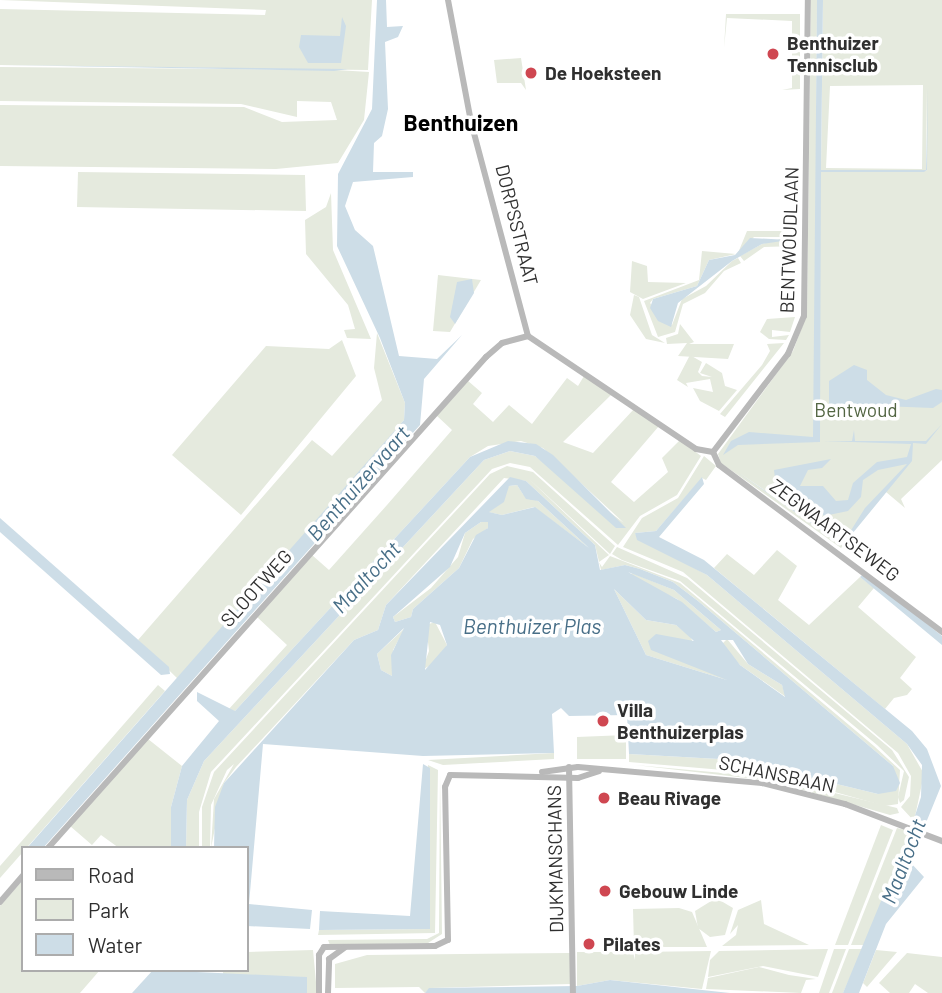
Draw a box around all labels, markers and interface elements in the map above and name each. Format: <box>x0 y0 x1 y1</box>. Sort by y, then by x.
place label: Benthuizer Tennisclub <box>787 32 879 76</box>
marker: Benthuizer Tennisclub <box>765 46 781 62</box>
place label: De Hoeksteen <box>545 62 661 84</box>
marker: De Hoeksteen <box>523 65 539 81</box>
district label: Benthuizen <box>404 108 518 136</box>
street label: DORPSSTRAAT <box>491 162 543 288</box>
street label: BENTWOUDLAAN <box>775 166 803 314</box>
park label: Bentwoud <box>814 399 898 421</box>
water label: Benthuizervaart <box>301 421 415 545</box>
street label: ZEGWAARTSEWEG <box>766 474 904 586</box>
water label: Maaltocht <box>327 536 405 618</box>
street label: SLOOTWEG <box>216 545 296 631</box>
water label: Benthuizer Plas <box>463 613 601 639</box>
place label: Villa Benthuizerplas <box>617 699 744 743</box>
marker: Villa Benthuizerplas <box>595 713 611 729</box>
street label: SCHANSBAAN <box>717 751 837 797</box>
street label: DIJKMANSCHANS <box>542 785 568 933</box>
place label: Beau Rivage <box>618 787 721 809</box>
marker: Beau Rivage <box>596 790 612 806</box>
water label: Maaltocht <box>875 815 931 907</box>
legend <box>21 846 248 972</box>
text: Road <box>88 862 134 887</box>
place label: Gebouw Linde <box>619 880 738 902</box>
marker: Gebouw Linde <box>597 883 613 899</box>
text: Park <box>88 897 129 922</box>
text: Water <box>88 932 142 957</box>
place label: Pilates <box>603 933 661 955</box>
marker: Pilates <box>581 936 597 952</box>

